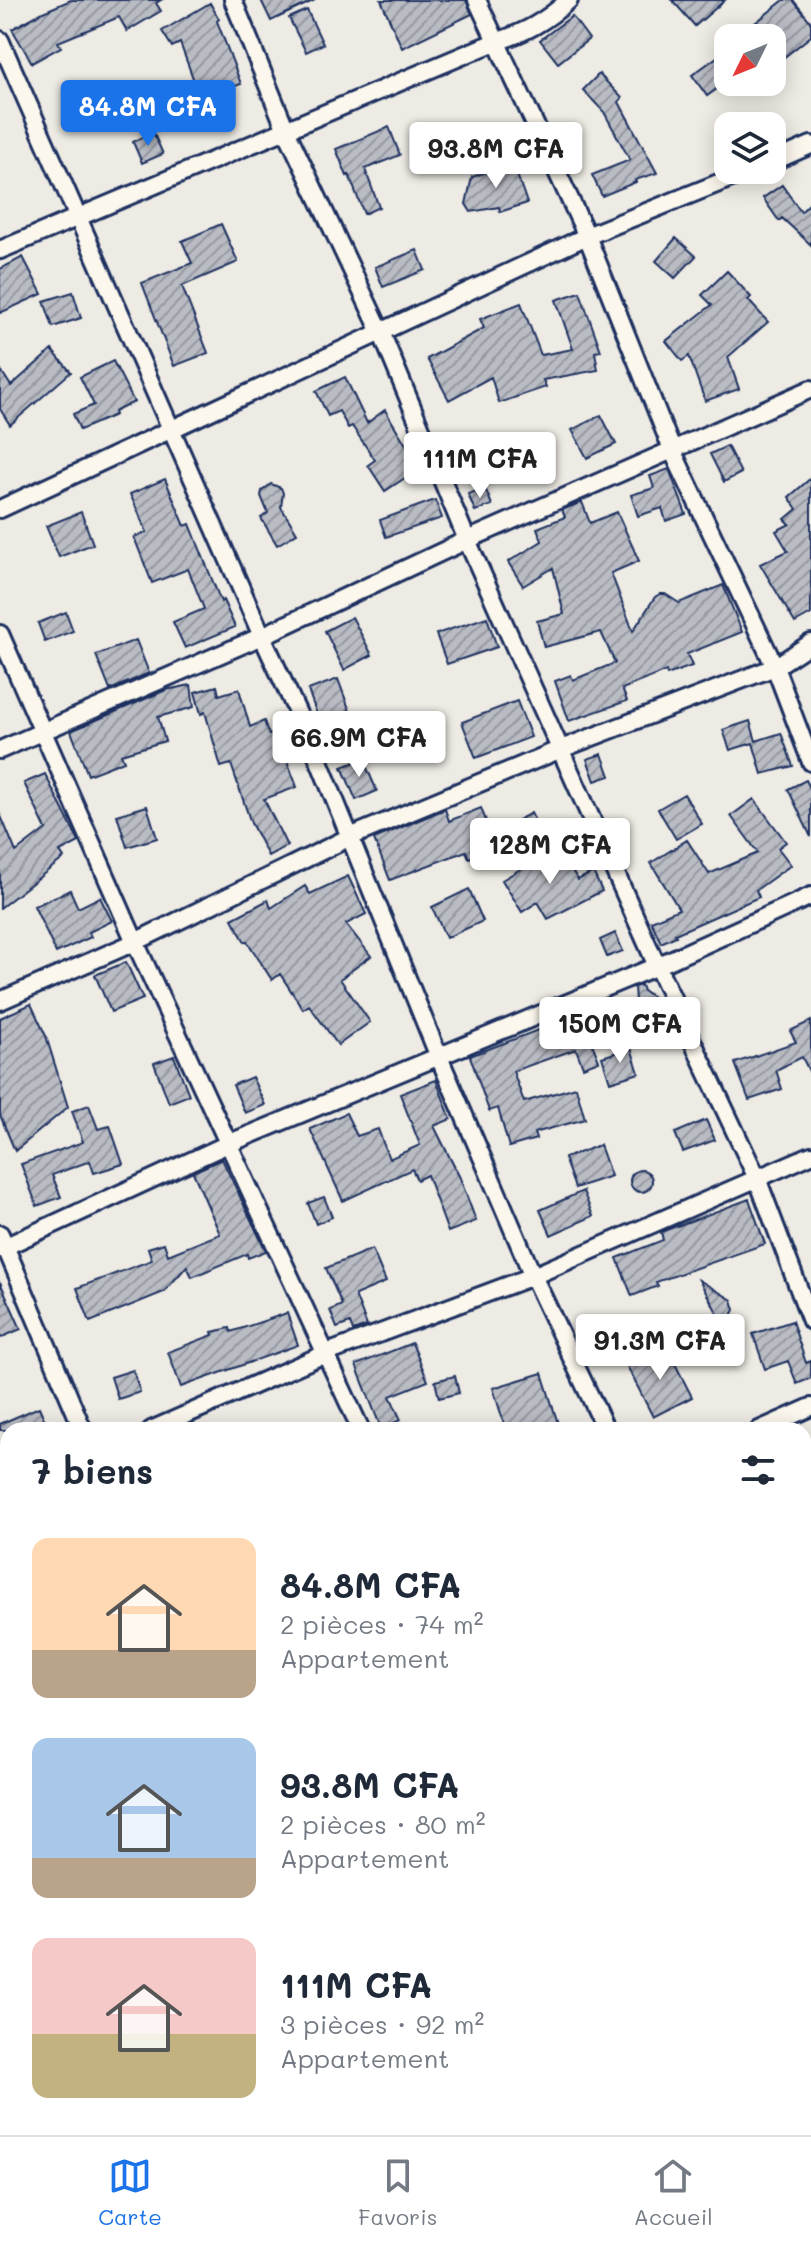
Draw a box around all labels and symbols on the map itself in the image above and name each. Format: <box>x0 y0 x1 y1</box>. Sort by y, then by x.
north arrow <box>714 24 786 96</box>
pin: 84.8M CFA <box>56 80 240 148</box>
pin: 93.8M CFA <box>404 122 588 190</box>
pin: 111M CFA <box>397 432 563 500</box>
pin: 66.9M CFA <box>267 711 451 779</box>
pin: 128M CFA <box>467 818 633 886</box>
pin: 150M CFA <box>537 997 703 1065</box>
pin: 91.3M CFA <box>568 1314 752 1382</box>

